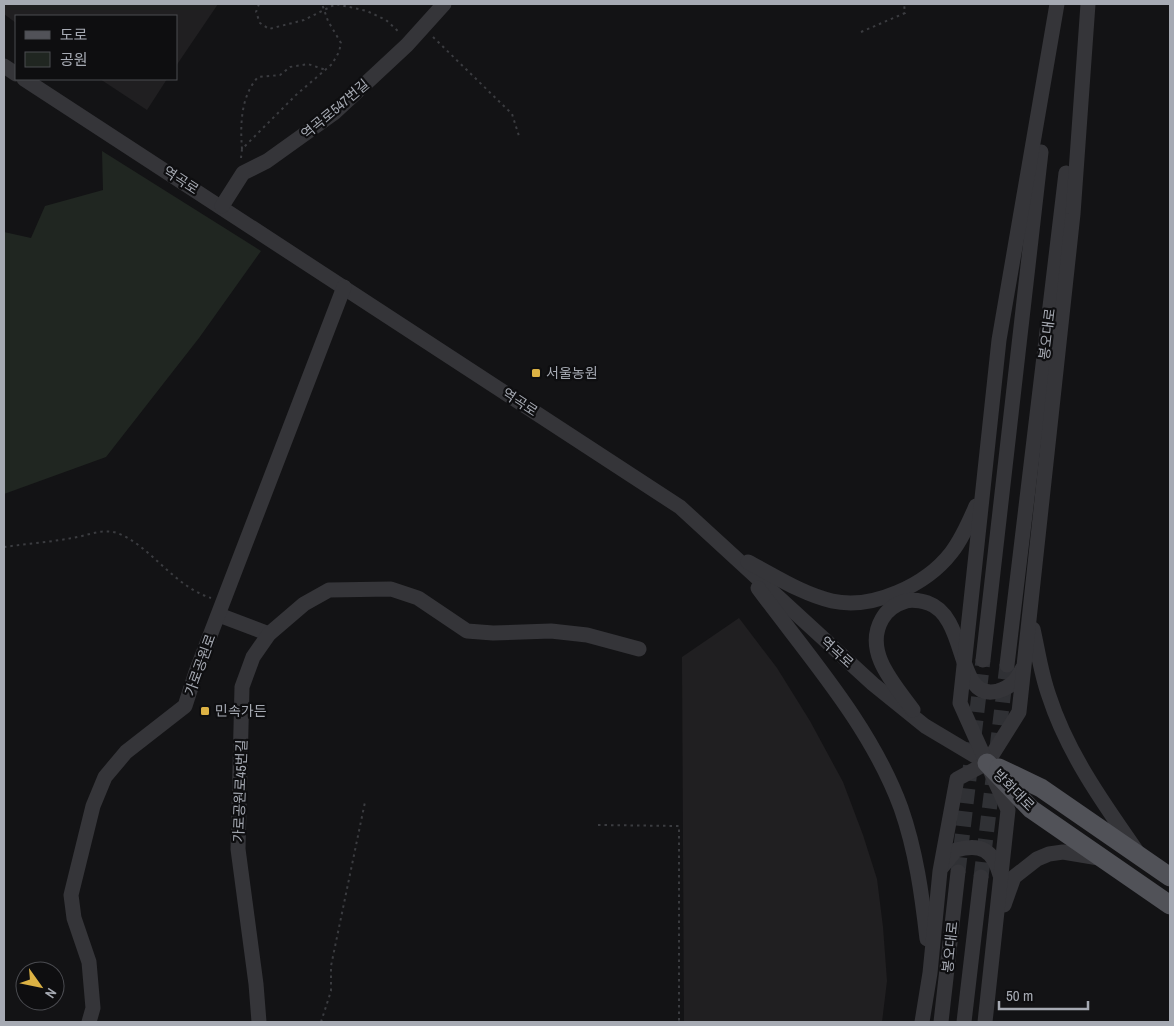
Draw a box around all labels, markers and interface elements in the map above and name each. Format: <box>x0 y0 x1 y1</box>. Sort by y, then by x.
legend <box>15 15 178 80</box>
text: 도로 <box>60 24 88 45</box>
text: 공원 <box>60 49 88 70</box>
street label: 역곡로547번길 <box>297 75 373 143</box>
street label: 역곡로 <box>160 162 202 198</box>
street label: 봉오대로 <box>1035 307 1059 361</box>
place label: 서울농원 <box>546 364 598 382</box>
marker: 서울농원 <box>530 367 542 379</box>
street label: 역곡로 <box>499 384 541 420</box>
street label: 가로공원로 <box>181 632 220 698</box>
street label: 역곡로 <box>817 632 857 672</box>
place label: 민속가든 <box>215 702 267 720</box>
marker: 민속가든 <box>199 705 211 717</box>
street label: 가로공원로45번길 <box>229 739 251 843</box>
street label: 방화대로 <box>989 765 1039 815</box>
street label: 봉오대로 <box>938 920 962 974</box>
north arrow <box>15 961 65 1011</box>
scale bar <box>999 978 1088 1010</box>
text: N <box>41 985 61 1001</box>
text: 50 m <box>1006 985 1033 1006</box>

